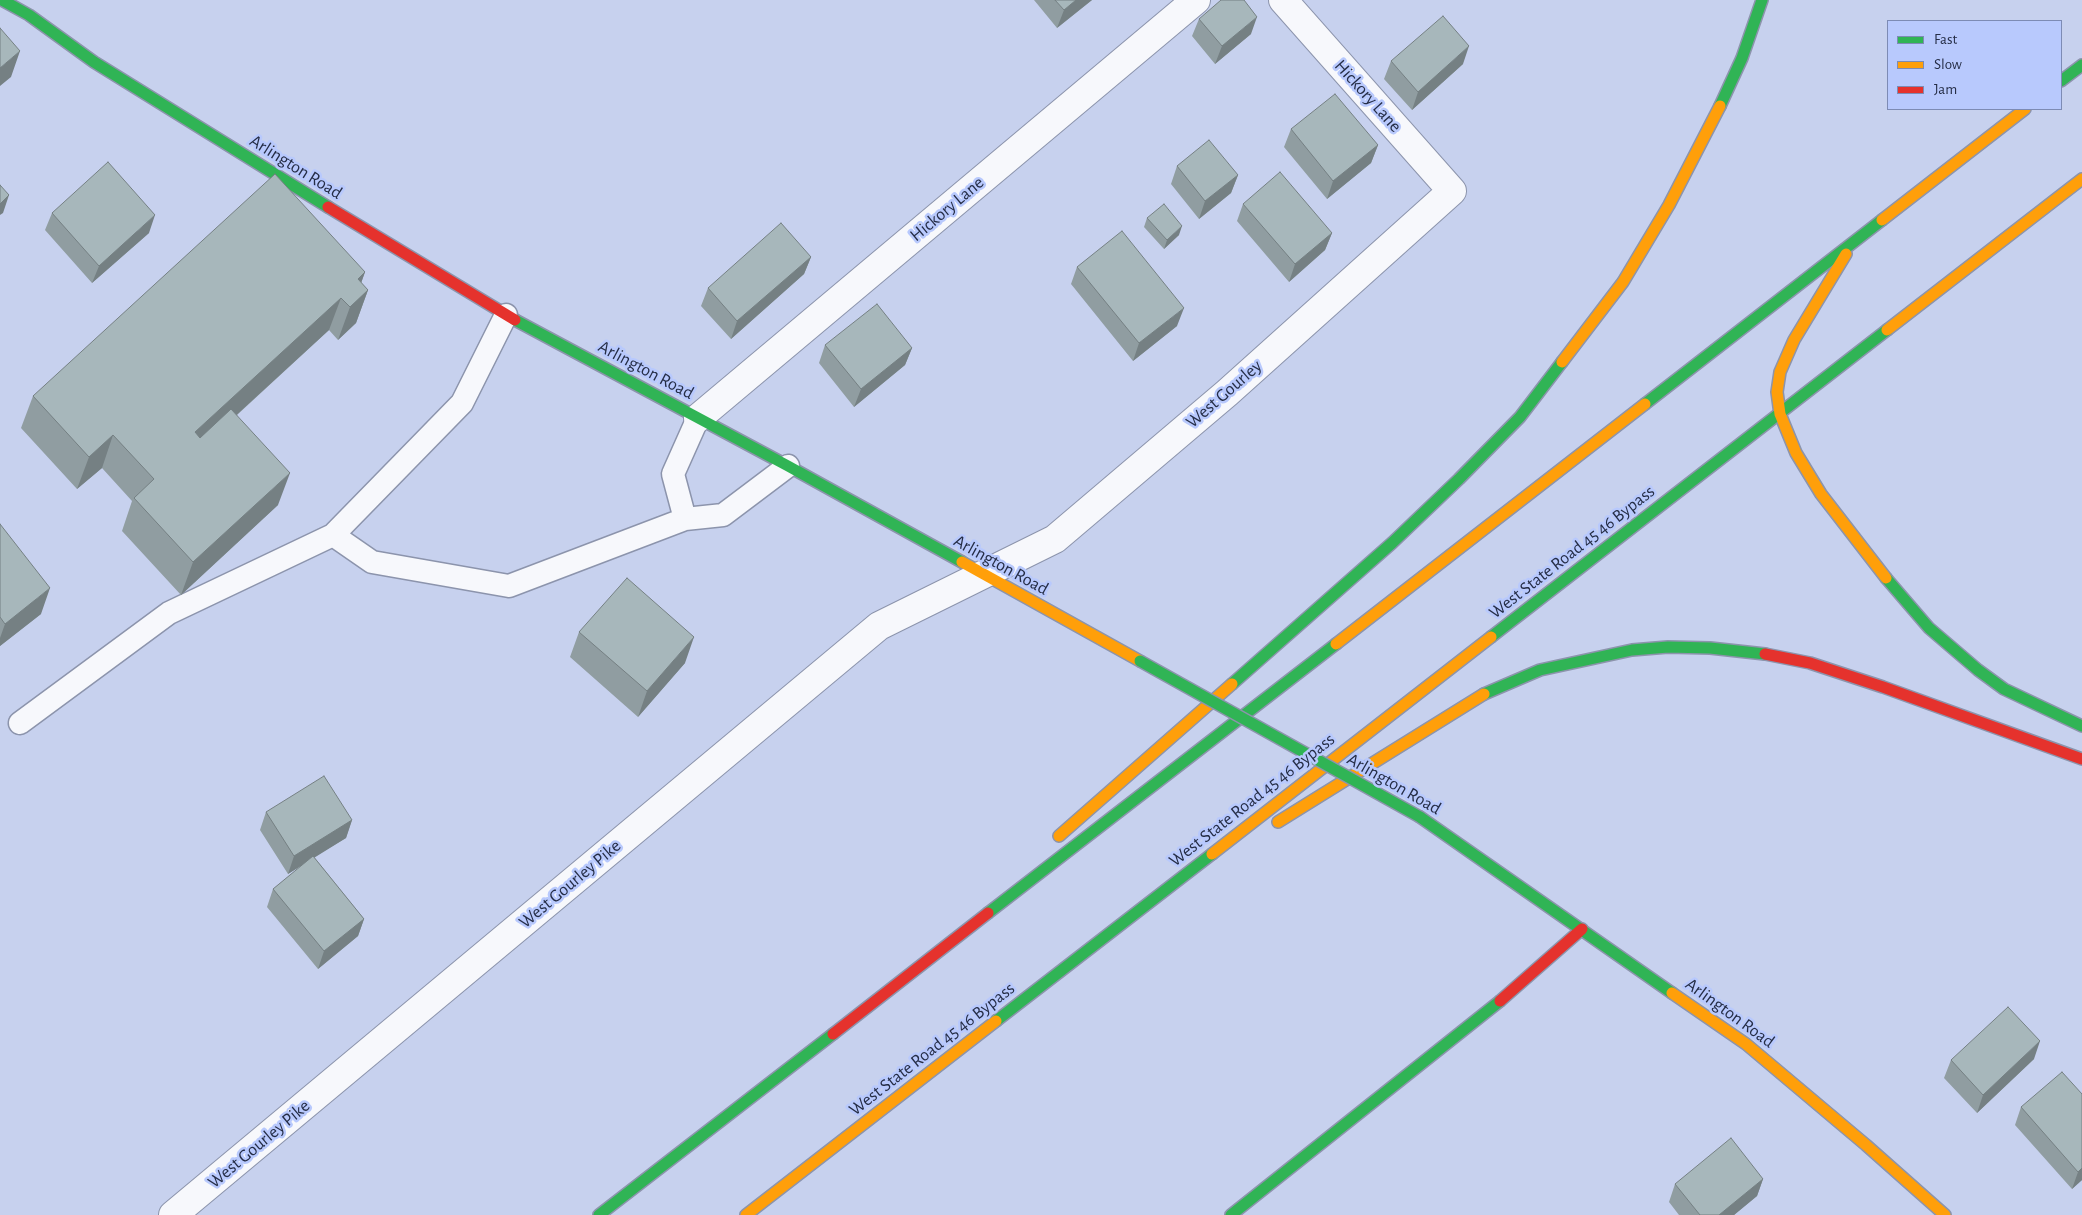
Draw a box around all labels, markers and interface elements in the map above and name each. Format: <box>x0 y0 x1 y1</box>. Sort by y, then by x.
legend <box>1887 20 2062 110</box>
text: Fast <box>1934 32 1957 47</box>
street label: Hickory Lane <box>1330 55 1406 137</box>
text: Slow <box>1934 57 1962 72</box>
text: Jam <box>1934 82 1957 97</box>
street label: Arlington Road <box>246 130 346 204</box>
street label: Hickory Lane <box>906 172 988 246</box>
street label: Arlington Road <box>595 336 697 404</box>
street label: West Gourley <box>1182 355 1266 433</box>
street label: West State Road 45 46 Bypass <box>1485 481 1659 623</box>
street label: Arlington Road <box>950 530 1052 600</box>
street label: West State Road 45 46 Bypass <box>1165 729 1339 871</box>
street label: Arlington Road <box>1343 748 1445 820</box>
street label: West Gourley Pike <box>515 835 625 933</box>
street label: Arlington Road <box>1681 973 1779 1053</box>
street label: West State Road 45 46 Bypass <box>845 978 1019 1120</box>
street label: West Gourley Pike <box>204 1095 314 1193</box>

